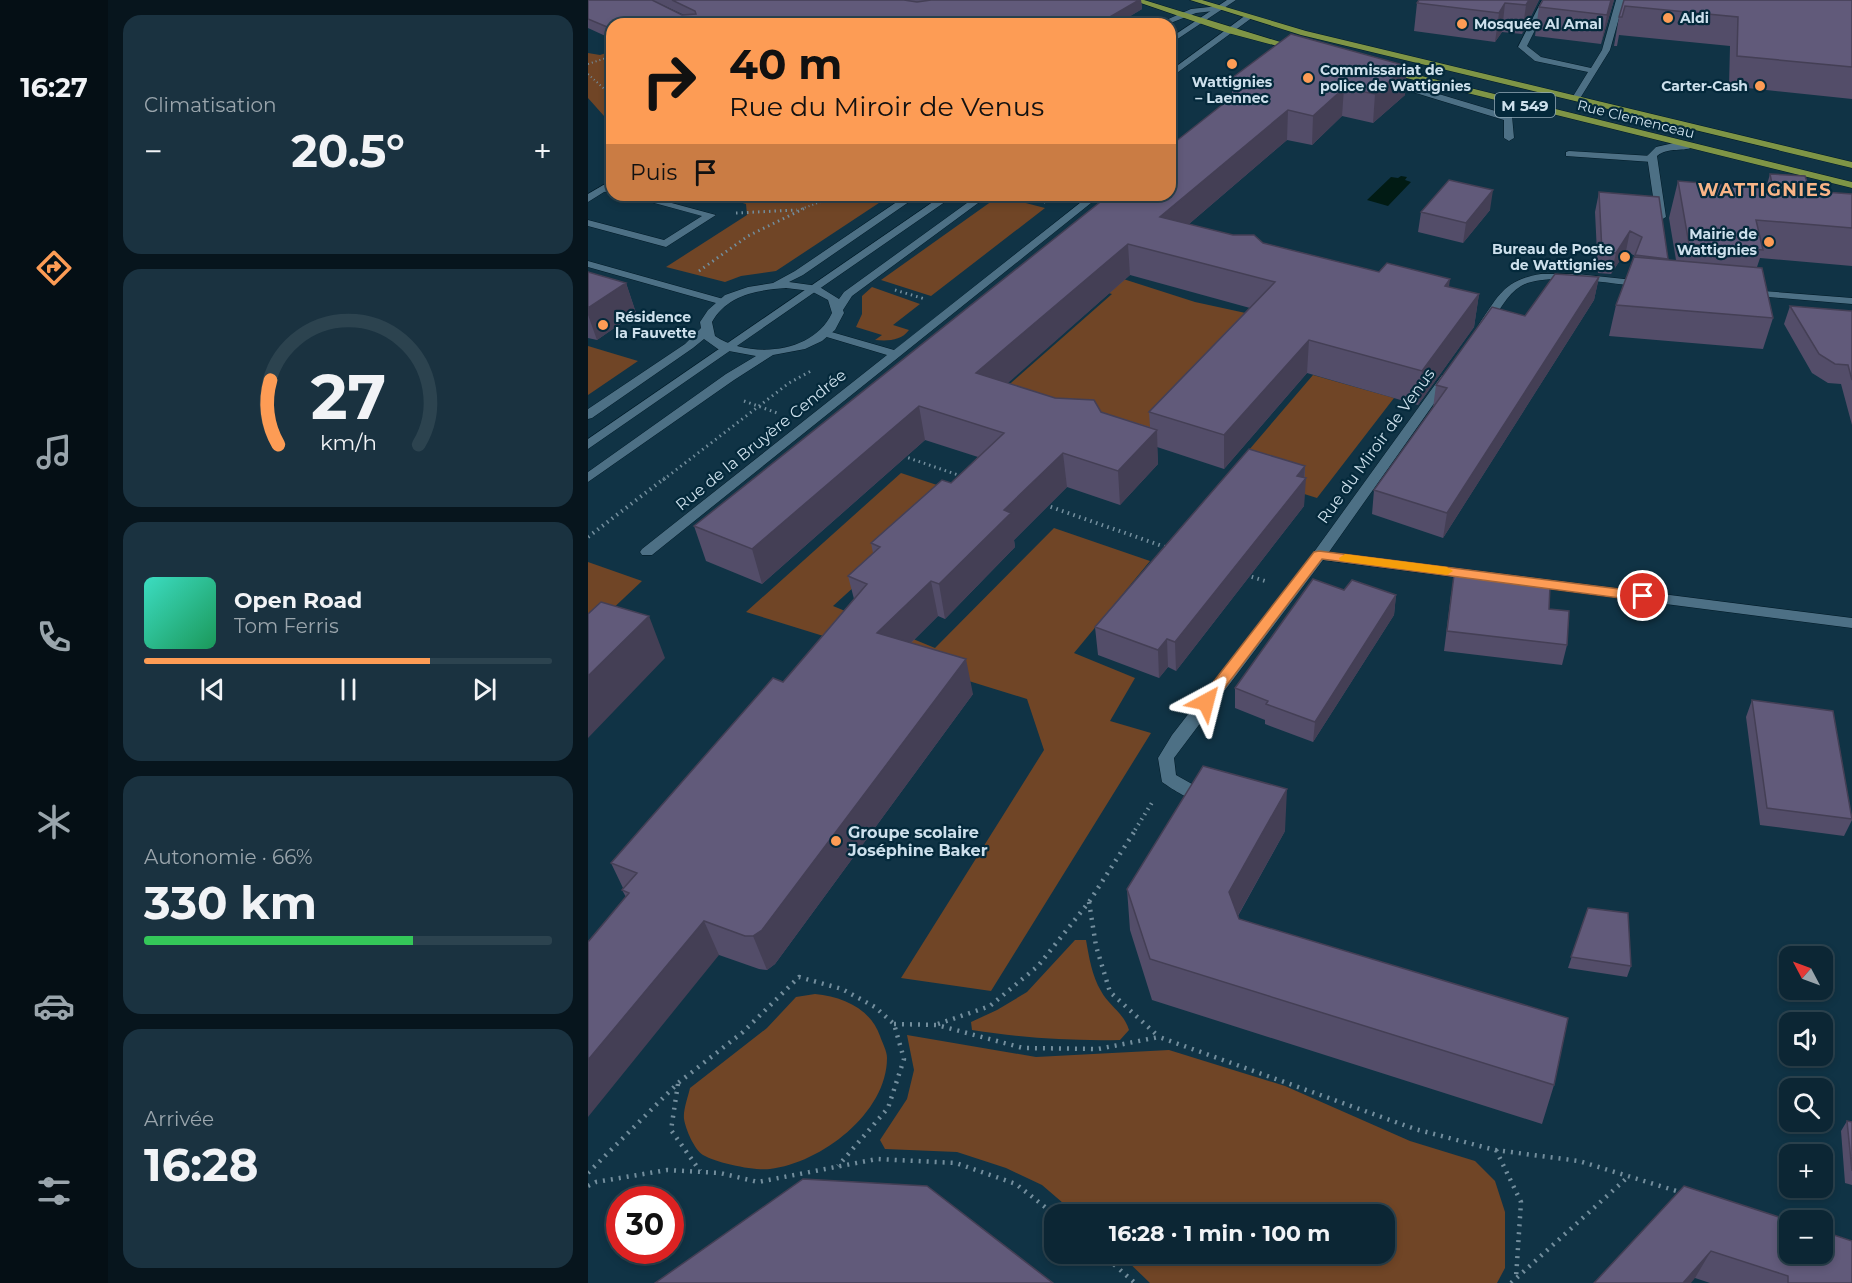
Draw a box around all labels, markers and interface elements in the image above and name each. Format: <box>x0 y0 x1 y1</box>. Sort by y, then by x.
place label: Aldi <box>1679 9 1709 27</box>
marker: Aldi <box>1661 11 1675 25</box>
place label: Mosquée Al Amal <box>1474 15 1602 33</box>
marker: Mosquée Al Amal <box>1455 17 1469 31</box>
text: 40 m <box>729 38 842 90</box>
icon: right <box>630 42 708 120</box>
marker: Wattignies – Laennec <box>1225 57 1239 71</box>
place label: Commissariat de police de Wattignies <box>1320 61 1472 95</box>
text: 16:27 <box>20 71 88 104</box>
marker: Commissariat de police de Wattignies <box>1301 71 1315 85</box>
place label: Wattignies – Laennec <box>1192 73 1273 107</box>
place label: Carter-Cash <box>1661 77 1748 95</box>
marker: Carter-Cash <box>1753 79 1767 93</box>
text: Rue du Miroir de Venus <box>729 90 1044 123</box>
text: Climatisation <box>144 93 277 117</box>
road number: M 549 <box>1495 93 1555 117</box>
street label: Rue Clemenceau <box>1575 96 1697 142</box>
text: 20.5° <box>291 123 405 178</box>
text: − <box>144 131 163 171</box>
text: + <box>533 131 552 171</box>
icon: arrive <box>689 156 722 189</box>
text: Puis <box>630 159 677 186</box>
district label: WATTIGNIES <box>1698 179 1832 201</box>
place label: Mairie de Wattignies <box>1677 225 1758 259</box>
marker: Mairie de Wattignies <box>1762 235 1776 249</box>
place label: Bureau de Poste de Wattignies <box>1492 240 1614 274</box>
icon: directions <box>33 247 75 289</box>
marker: Bureau de Poste de Wattignies <box>1618 250 1632 264</box>
place label: Résidence la Fauvette <box>615 308 697 342</box>
marker: Résidence la Fauvette <box>596 318 610 332</box>
text: 27 <box>310 359 386 435</box>
street label: Rue de la Bruyère Cendrée <box>672 365 850 515</box>
street label: Rue du Miroir de Venus <box>1313 365 1439 527</box>
text: km/h <box>319 429 377 455</box>
icon: music <box>33 431 75 473</box>
pin <box>1617 570 1668 621</box>
icon: arrive <box>1626 579 1659 612</box>
text: Open Road <box>234 587 362 614</box>
text: Tom Ferris <box>234 614 339 638</box>
icon: phone <box>33 616 75 658</box>
position arrow <box>1174 670 1238 734</box>
icon: previous <box>196 673 229 706</box>
icon: pause <box>332 673 365 706</box>
icon: next <box>468 673 501 706</box>
icon: climate <box>33 801 75 843</box>
place label: Groupe scolaire Joséphine Baker <box>847 823 988 860</box>
marker: Groupe scolaire Joséphine Baker <box>829 834 843 848</box>
text: Autonomie · 66% <box>144 845 313 869</box>
text: 330 km <box>144 875 317 930</box>
north arrow <box>1779 946 1833 1000</box>
map controls <box>1779 946 1833 1264</box>
icon: car <box>33 985 75 1027</box>
button: sound <box>1779 1012 1833 1066</box>
button: search <box>1779 1078 1833 1132</box>
text: Arrivée <box>144 1107 214 1131</box>
text: 16:28 <box>144 1137 258 1192</box>
button: + <box>1779 1144 1833 1198</box>
icon: filters <box>33 1170 75 1212</box>
speed limit sign: 30 <box>606 1186 684 1264</box>
button: − <box>1779 1210 1833 1264</box>
text: 16:28 · 1 min · 100 m <box>1109 1220 1330 1247</box>

